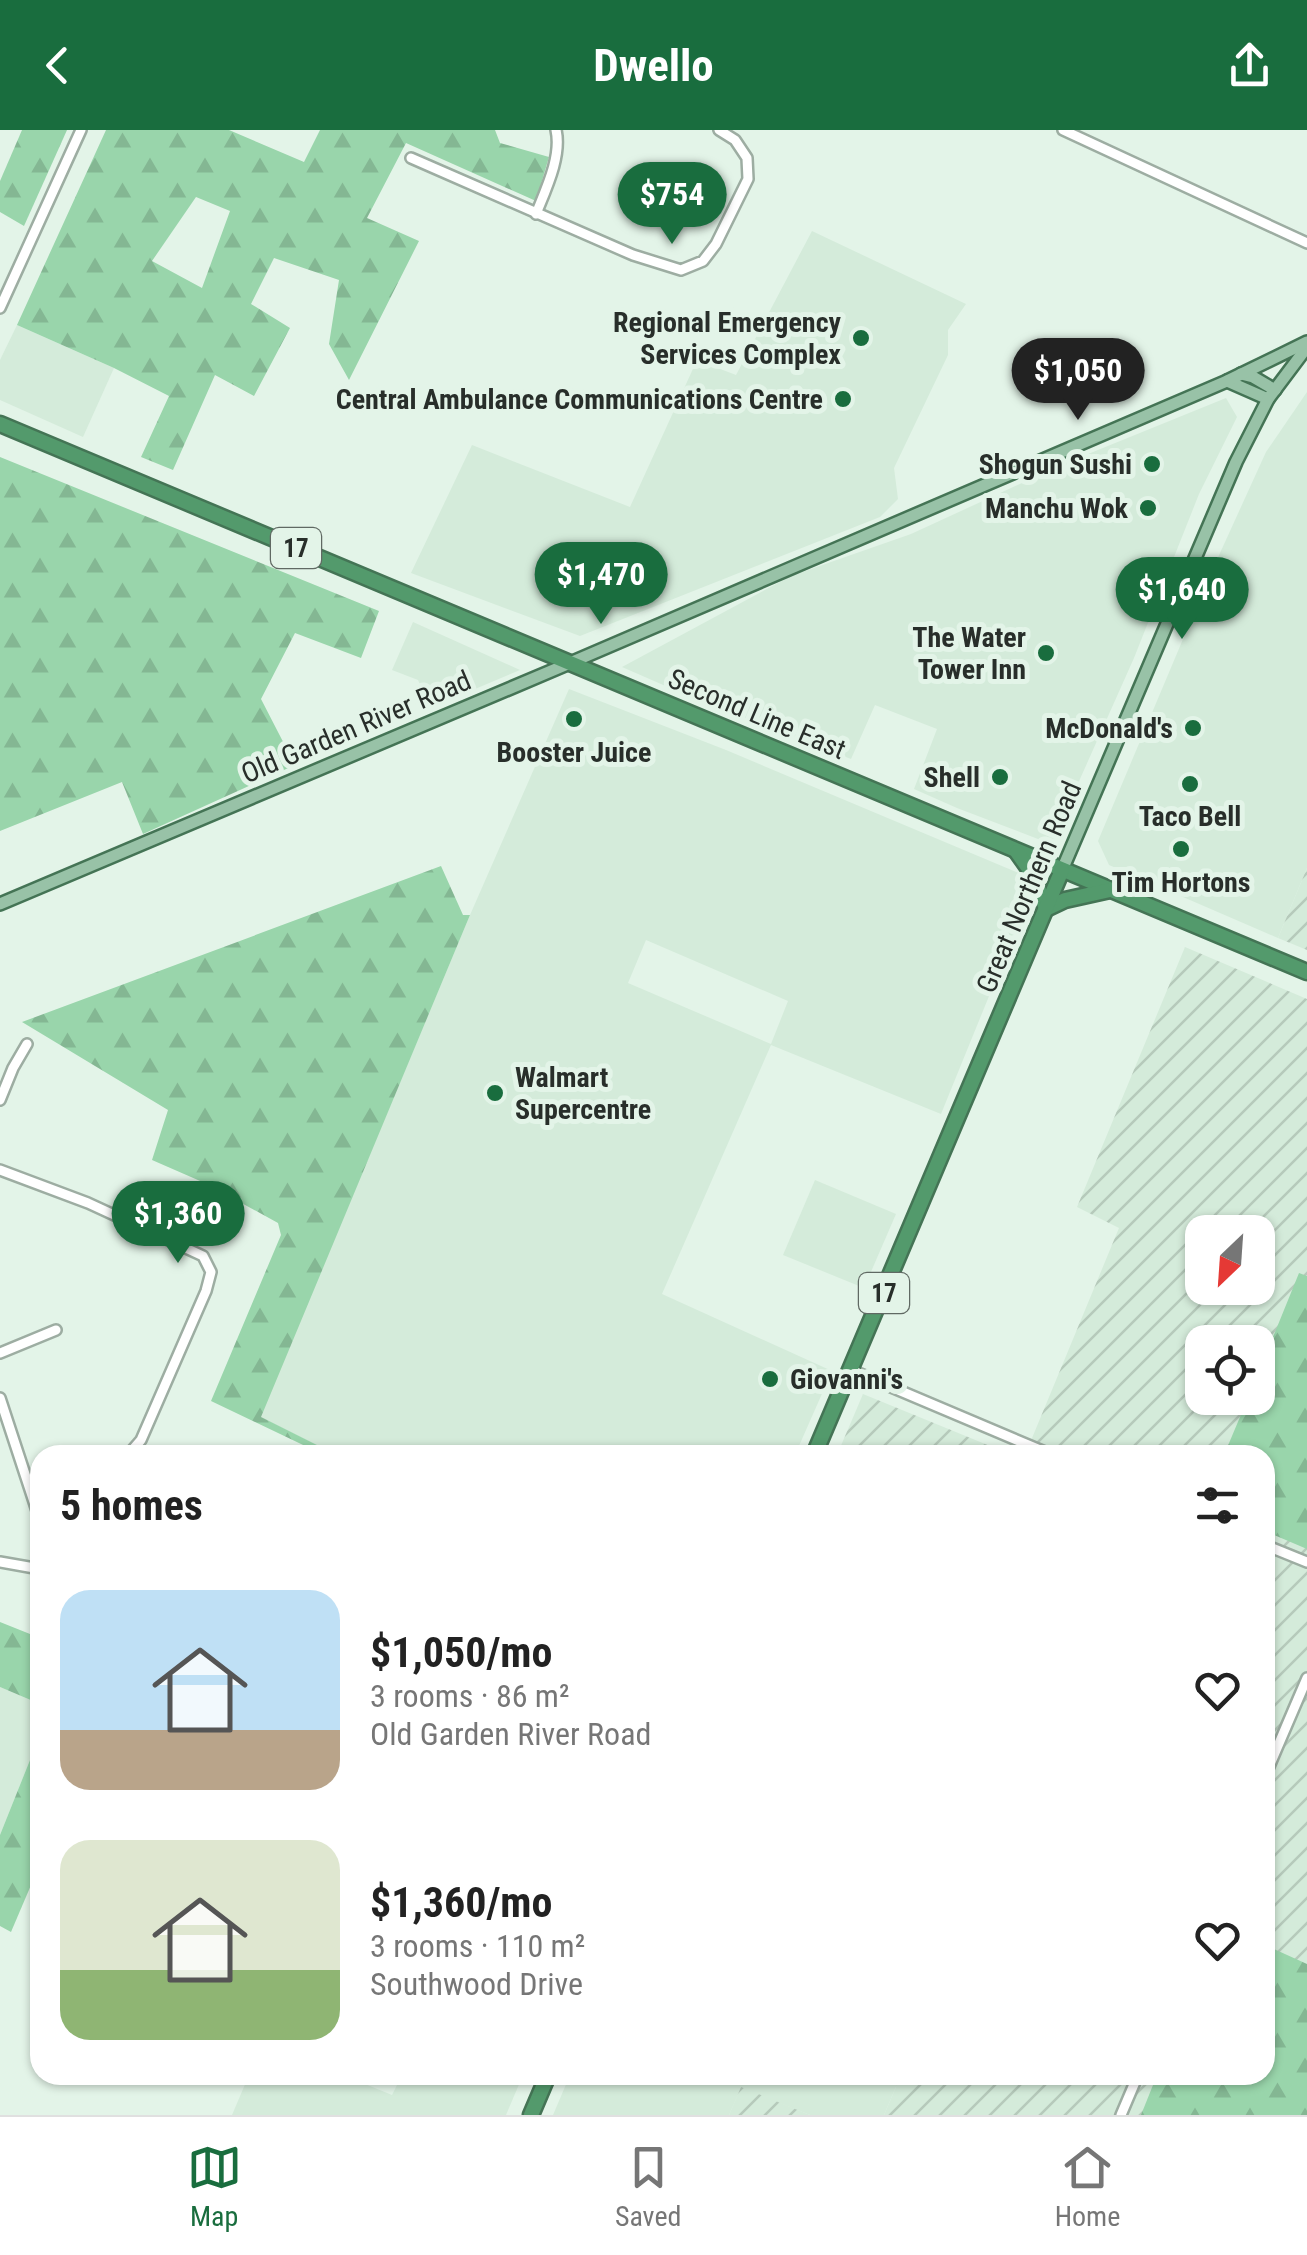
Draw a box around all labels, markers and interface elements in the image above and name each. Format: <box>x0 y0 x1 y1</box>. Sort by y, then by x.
icon: back <box>30 38 85 93</box>
icon: share <box>1222 38 1277 93</box>
text: Dwello <box>593 39 714 92</box>
pin: $754 <box>613 162 731 247</box>
text: $754 <box>640 175 704 213</box>
place label: Regional Emergency Services Complex <box>613 306 842 371</box>
marker: Regional Emergency Services Complex <box>850 327 872 349</box>
pin: $1,050 <box>997 338 1159 423</box>
text: $1,050 <box>1034 351 1122 389</box>
place label: Central Ambulance Communications Centre <box>336 383 823 416</box>
marker: Central Ambulance Communications Centre <box>832 388 854 410</box>
place label: Shogun Sushi <box>979 448 1132 481</box>
marker: Shogun Sushi <box>1141 453 1163 475</box>
place label: Manchu Wok <box>985 492 1129 525</box>
marker: Manchu Wok <box>1137 497 1159 519</box>
road number: 17 <box>271 528 321 568</box>
pin: $1,470 <box>520 542 682 627</box>
text: $1,470 <box>557 555 645 593</box>
pin: $1,640 <box>1101 557 1263 642</box>
text: $1,640 <box>1138 570 1226 608</box>
place label: The Water Tower Inn <box>912 621 1026 686</box>
marker: The Water Tower Inn <box>1035 642 1057 664</box>
street label: Second Line East <box>663 662 851 766</box>
street label: Old Garden River Road <box>236 664 476 790</box>
marker: Booster Juice <box>563 708 585 730</box>
place label: McDonald's <box>1045 712 1173 745</box>
marker: McDonald's <box>1182 717 1204 739</box>
place label: Booster Juice <box>497 736 651 769</box>
place label: Shell <box>924 761 980 794</box>
marker: Shell <box>989 766 1011 788</box>
marker: Taco Bell <box>1179 773 1201 795</box>
street label: Great Northern Road <box>970 776 1088 998</box>
place label: Taco Bell <box>1139 800 1241 833</box>
marker: Tim Hortons <box>1170 838 1192 860</box>
place label: Tim Hortons <box>1111 866 1251 899</box>
place label: Walmart Supercentre <box>515 1061 651 1126</box>
marker: Walmart Supercentre <box>484 1082 506 1104</box>
pin: $1,360 <box>97 1181 259 1266</box>
text: $1,360 <box>134 1194 222 1232</box>
north arrow <box>1185 1215 1275 1305</box>
map controls <box>1185 1215 1275 1415</box>
road number: 17 <box>859 1273 909 1313</box>
button: locate <box>1185 1325 1275 1415</box>
place label: Giovanni's <box>790 1363 903 1396</box>
marker: Giovanni's <box>759 1368 781 1390</box>
icon: filters <box>1190 1478 1245 1533</box>
text: 5 homes <box>60 1481 203 1530</box>
text: $1,050/mo <box>370 1628 552 1677</box>
icon: home <box>140 1630 260 1750</box>
icon: heart <box>1190 1663 1245 1718</box>
text: 3 rooms · 86 m² <box>370 1677 569 1715</box>
text: Old Garden River Road <box>370 1715 651 1753</box>
text: $1,360/mo <box>370 1878 552 1927</box>
icon: home <box>140 1880 260 2000</box>
icon: heart <box>1190 1913 1245 1968</box>
text: 3 rooms · 110 m² <box>370 1927 585 1965</box>
text: Southwood Drive <box>370 1965 583 2003</box>
tab: Map <box>187 2140 242 2233</box>
tab: Saved <box>615 2140 681 2233</box>
tab: Home <box>1055 2140 1120 2233</box>

